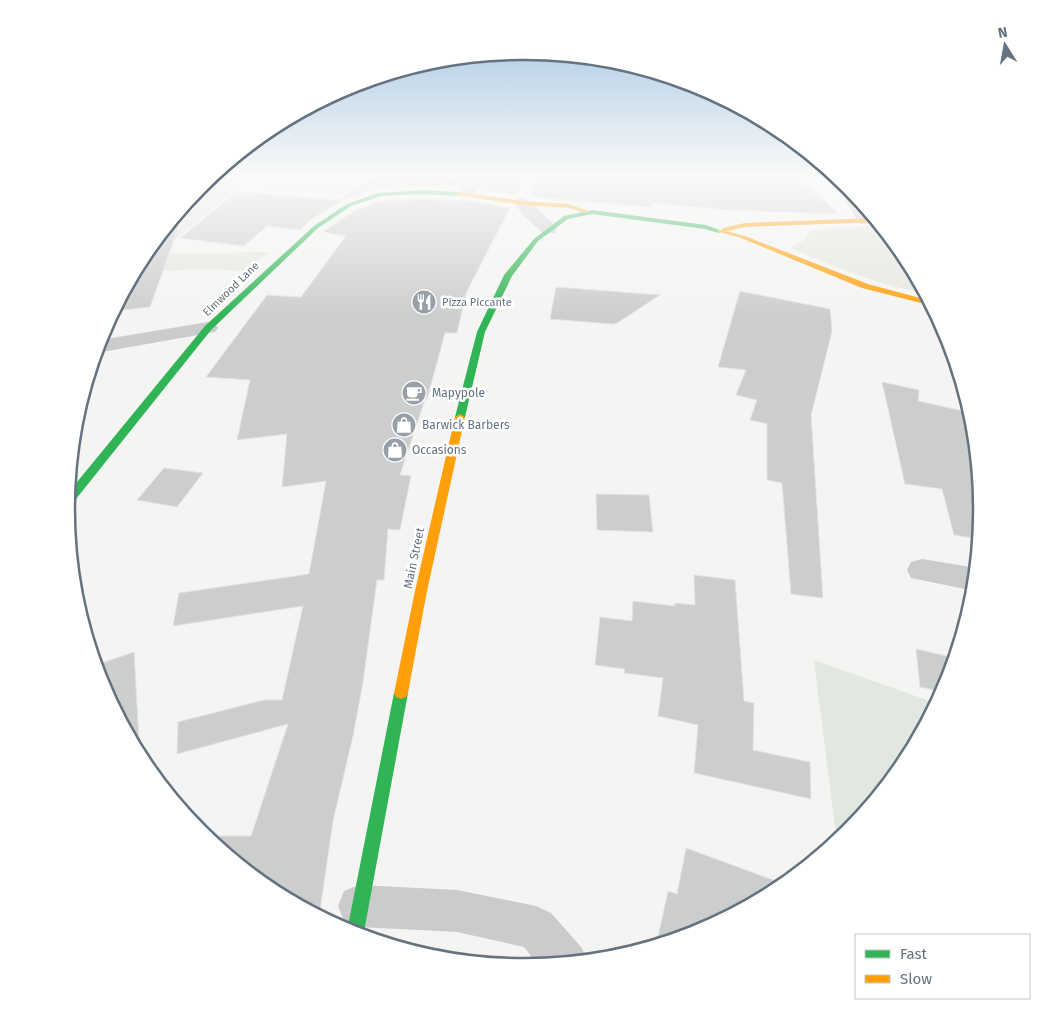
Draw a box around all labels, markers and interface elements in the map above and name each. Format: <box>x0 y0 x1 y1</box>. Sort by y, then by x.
north arrow <box>980 20 1030 70</box>
text: N <box>996 23 1009 42</box>
street label: Elmwood Lane <box>200 259 262 319</box>
restaurant icon: Pizza Piccante <box>411 289 437 315</box>
place label: Pizza Piccante <box>442 296 512 309</box>
cafe icon: Mapypole <box>401 380 427 406</box>
place label: Mapypole <box>432 386 485 400</box>
shop icon: Barwick Barbers <box>391 412 417 438</box>
place label: Barwick Barbers <box>422 418 510 432</box>
shop icon: Occasions <box>382 437 408 463</box>
place label: Occasions <box>412 443 467 457</box>
street label: Main Street <box>401 526 427 590</box>
legend <box>855 934 1030 999</box>
text: Fast <box>900 945 927 963</box>
text: Slow <box>900 970 932 988</box>

